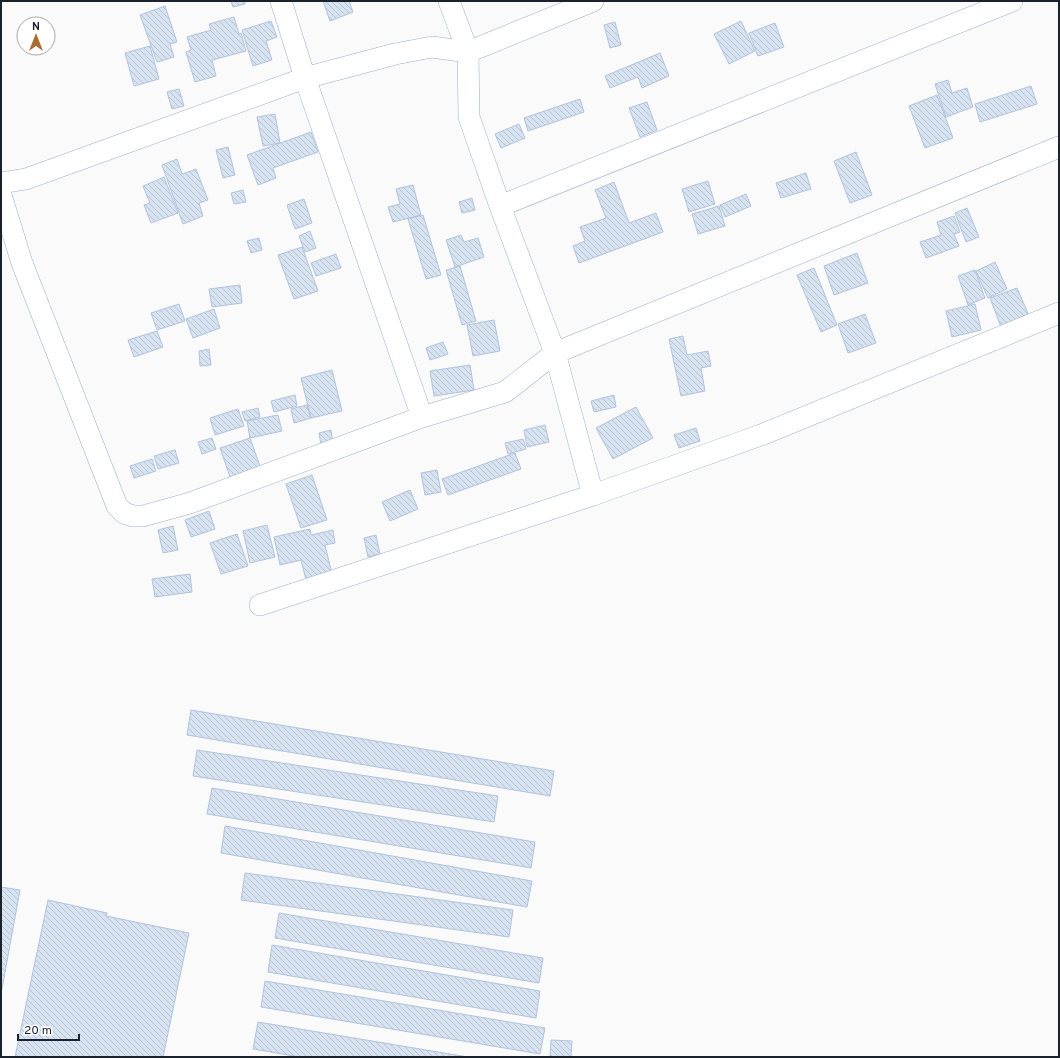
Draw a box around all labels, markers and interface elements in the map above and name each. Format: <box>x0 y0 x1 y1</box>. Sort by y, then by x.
north arrow <box>16 16 56 56</box>
text: N <box>32 20 40 34</box>
scale bar <box>18 1016 79 1042</box>
text: 20 m <box>24 1023 52 1039</box>

